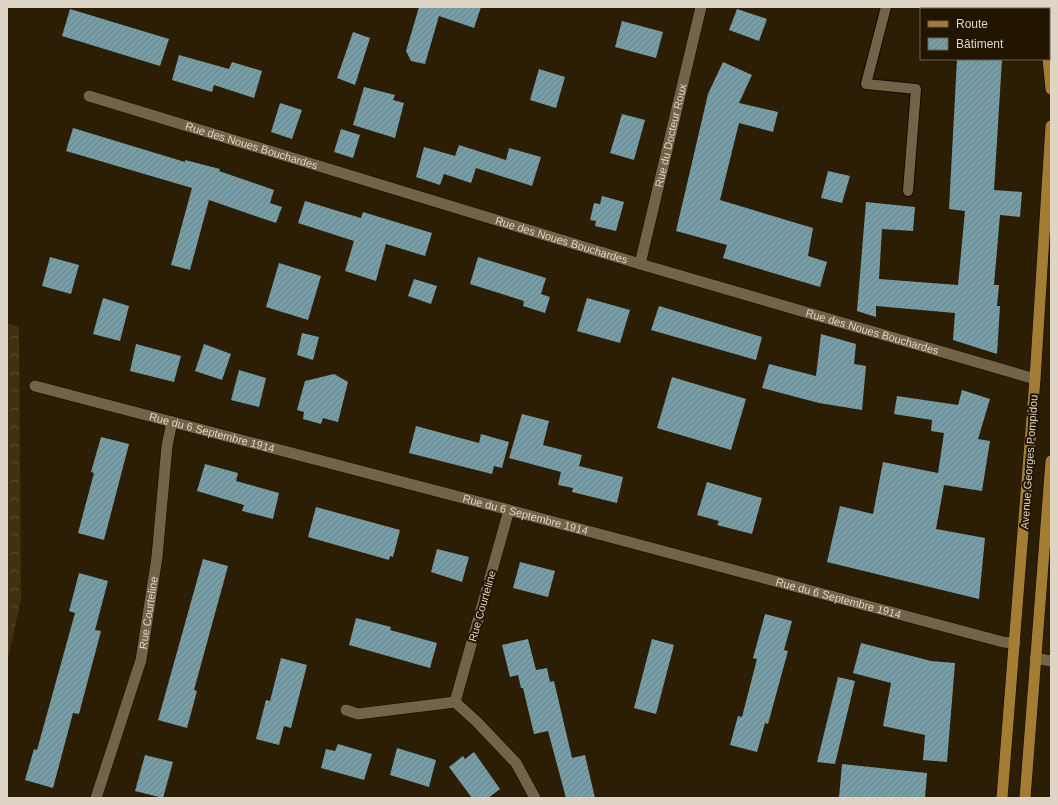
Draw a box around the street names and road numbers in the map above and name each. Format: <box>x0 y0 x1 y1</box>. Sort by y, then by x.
street label: Rue du Docteur Roux <box>652 82 689 188</box>
street label: Rue des Noues Bouchardes <box>184 120 320 172</box>
street label: Rue des Noues Bouchardes <box>494 214 630 266</box>
street label: Rue des Noues Bouchardes <box>805 307 941 357</box>
street label: Avenue Georges Pompidou <box>1018 394 1040 530</box>
street label: Rue du 6 Septembre 1914 <box>148 410 276 454</box>
street label: Rue du 6 Septembre 1914 <box>461 492 589 537</box>
street label: Rue Courteline <box>466 569 498 643</box>
street label: Rue Courteline <box>137 575 160 650</box>
street label: Rue du 6 Septembre 1914 <box>775 576 902 621</box>

